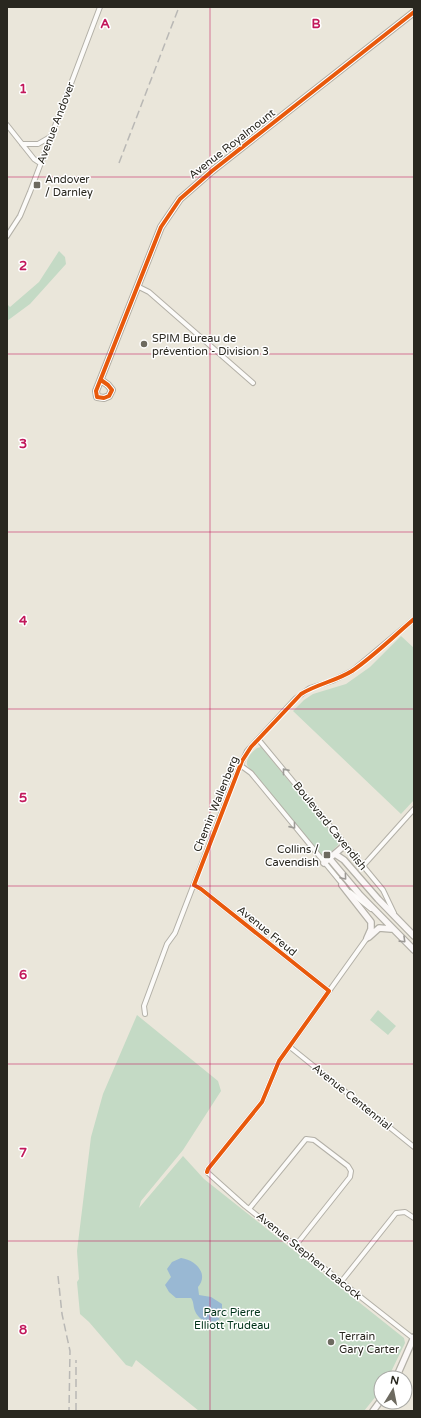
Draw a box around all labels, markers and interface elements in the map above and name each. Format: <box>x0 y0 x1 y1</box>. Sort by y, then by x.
text: A <box>100 16 110 32</box>
text: B <box>311 16 321 32</box>
street label: Avenue Andover <box>34 79 78 166</box>
text: 1 <box>19 81 27 97</box>
street label: Avenue Royalmount <box>186 106 278 182</box>
place label: Andover / Darnley <box>45 173 93 199</box>
marker: Andover / Darnley <box>32 180 42 190</box>
text: 2 <box>19 258 27 274</box>
place label: SPIM Bureau de prévention - Division 3 <box>152 332 269 358</box>
marker: SPIM Bureau de prévention - Division 3 <box>139 339 149 349</box>
text: 3 <box>19 436 27 452</box>
text: 4 <box>19 613 28 629</box>
street label: Chemin Wallenberg <box>191 754 241 854</box>
one-way arrow <box>283 768 290 776</box>
street label: Boulevard Cavendish <box>290 779 370 873</box>
text: 5 <box>19 790 27 806</box>
one-way arrow <box>289 821 296 828</box>
place label: Collins / Cavendish <box>265 843 319 869</box>
marker: Collins / Cavendish <box>322 850 332 860</box>
one-way arrow <box>340 872 347 880</box>
street label: Avenue Freud <box>235 903 299 959</box>
one-way arrow <box>398 935 406 942</box>
text: 6 <box>19 967 27 983</box>
street label: Avenue Centennial <box>310 1061 394 1133</box>
text: 7 <box>19 1145 27 1161</box>
street label: Avenue Stephen Leacock <box>254 1210 364 1302</box>
park label: Parc Pierre Elliott Trudeau <box>194 1306 270 1332</box>
text: 8 <box>19 1322 27 1338</box>
place label: Terrain Gary Carter <box>339 1330 400 1356</box>
marker: Terrain Gary Carter <box>326 1337 336 1347</box>
north arrow <box>373 1370 413 1410</box>
text: N <box>389 1373 400 1388</box>

